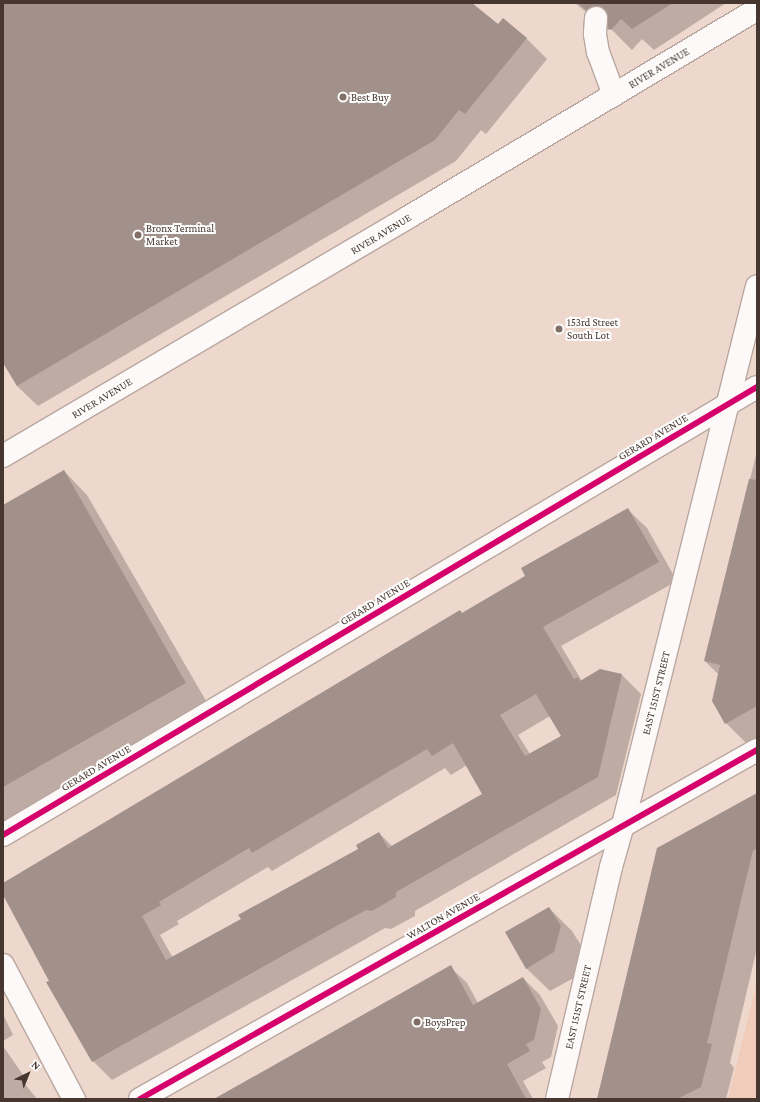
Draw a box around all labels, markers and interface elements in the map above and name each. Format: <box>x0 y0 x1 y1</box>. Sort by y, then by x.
street label: RIVER AVENUE <box>626 45 692 91</box>
place label: Best Buy <box>351 90 389 104</box>
marker: Best Buy <box>338 92 348 102</box>
street label: RIVER AVENUE <box>348 211 414 257</box>
place label: Bronx Terminal Market <box>146 222 214 248</box>
marker: Bronx Terminal Market <box>133 230 143 240</box>
place label: 153rd Street South Lot <box>567 316 618 342</box>
marker: 153rd Street South Lot <box>554 324 564 334</box>
street label: RIVER AVENUE <box>69 375 135 421</box>
street label: GERARD AVENUE <box>616 411 690 463</box>
street label: GERARD AVENUE <box>338 576 412 628</box>
street label: EAST 151ST STREET <box>639 650 673 736</box>
street label: GERARD AVENUE <box>59 742 133 794</box>
street label: WALTON AVENUE <box>404 890 482 942</box>
street label: EAST 151ST STREET <box>562 964 594 1050</box>
place label: BoysPrep <box>425 1015 466 1029</box>
marker: BoysPrep <box>412 1017 422 1027</box>
north arrow <box>8 1054 48 1094</box>
text: N <box>29 1058 43 1072</box>

